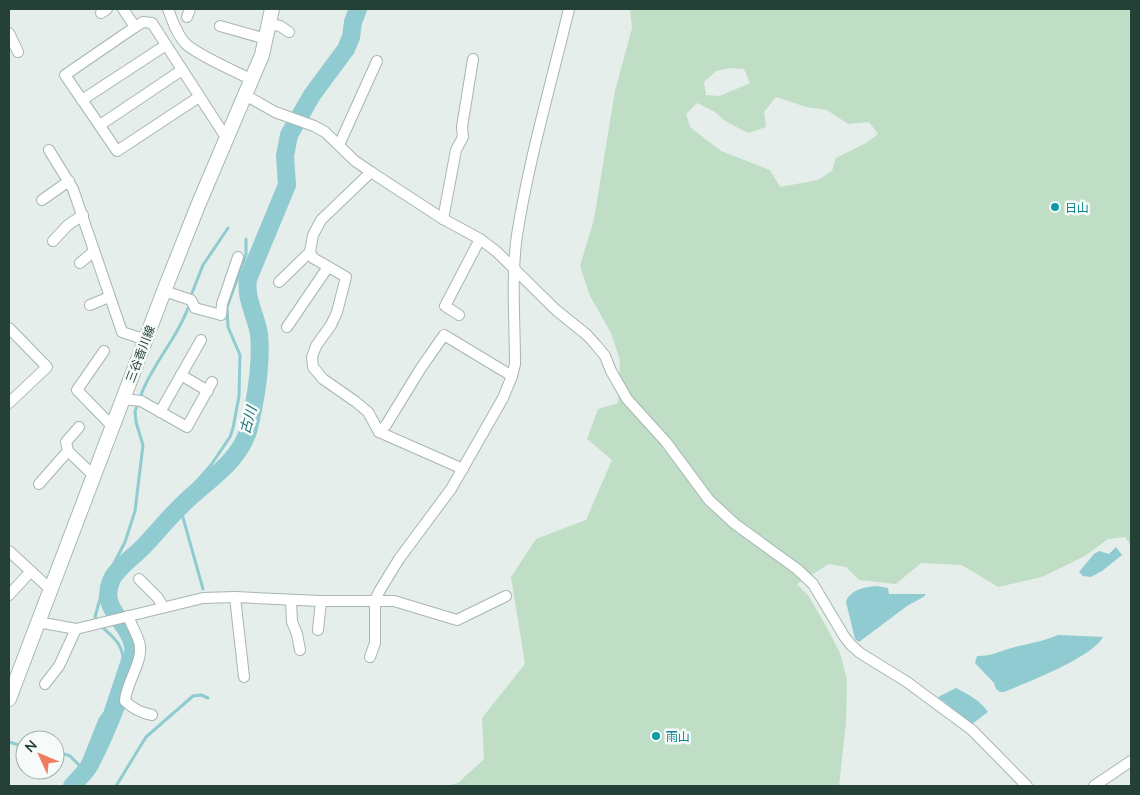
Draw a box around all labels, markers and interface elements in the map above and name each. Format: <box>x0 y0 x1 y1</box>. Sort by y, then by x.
place label: 日山 <box>1065 200 1089 215</box>
marker: 日山 <box>1049 201 1061 213</box>
street label: 三谷香川線 <box>122 323 158 385</box>
water label: 古川 <box>235 402 261 436</box>
place label: 雨山 <box>666 729 690 744</box>
north arrow <box>15 730 65 780</box>
marker: 雨山 <box>650 730 662 742</box>
text: N <box>21 736 41 756</box>

